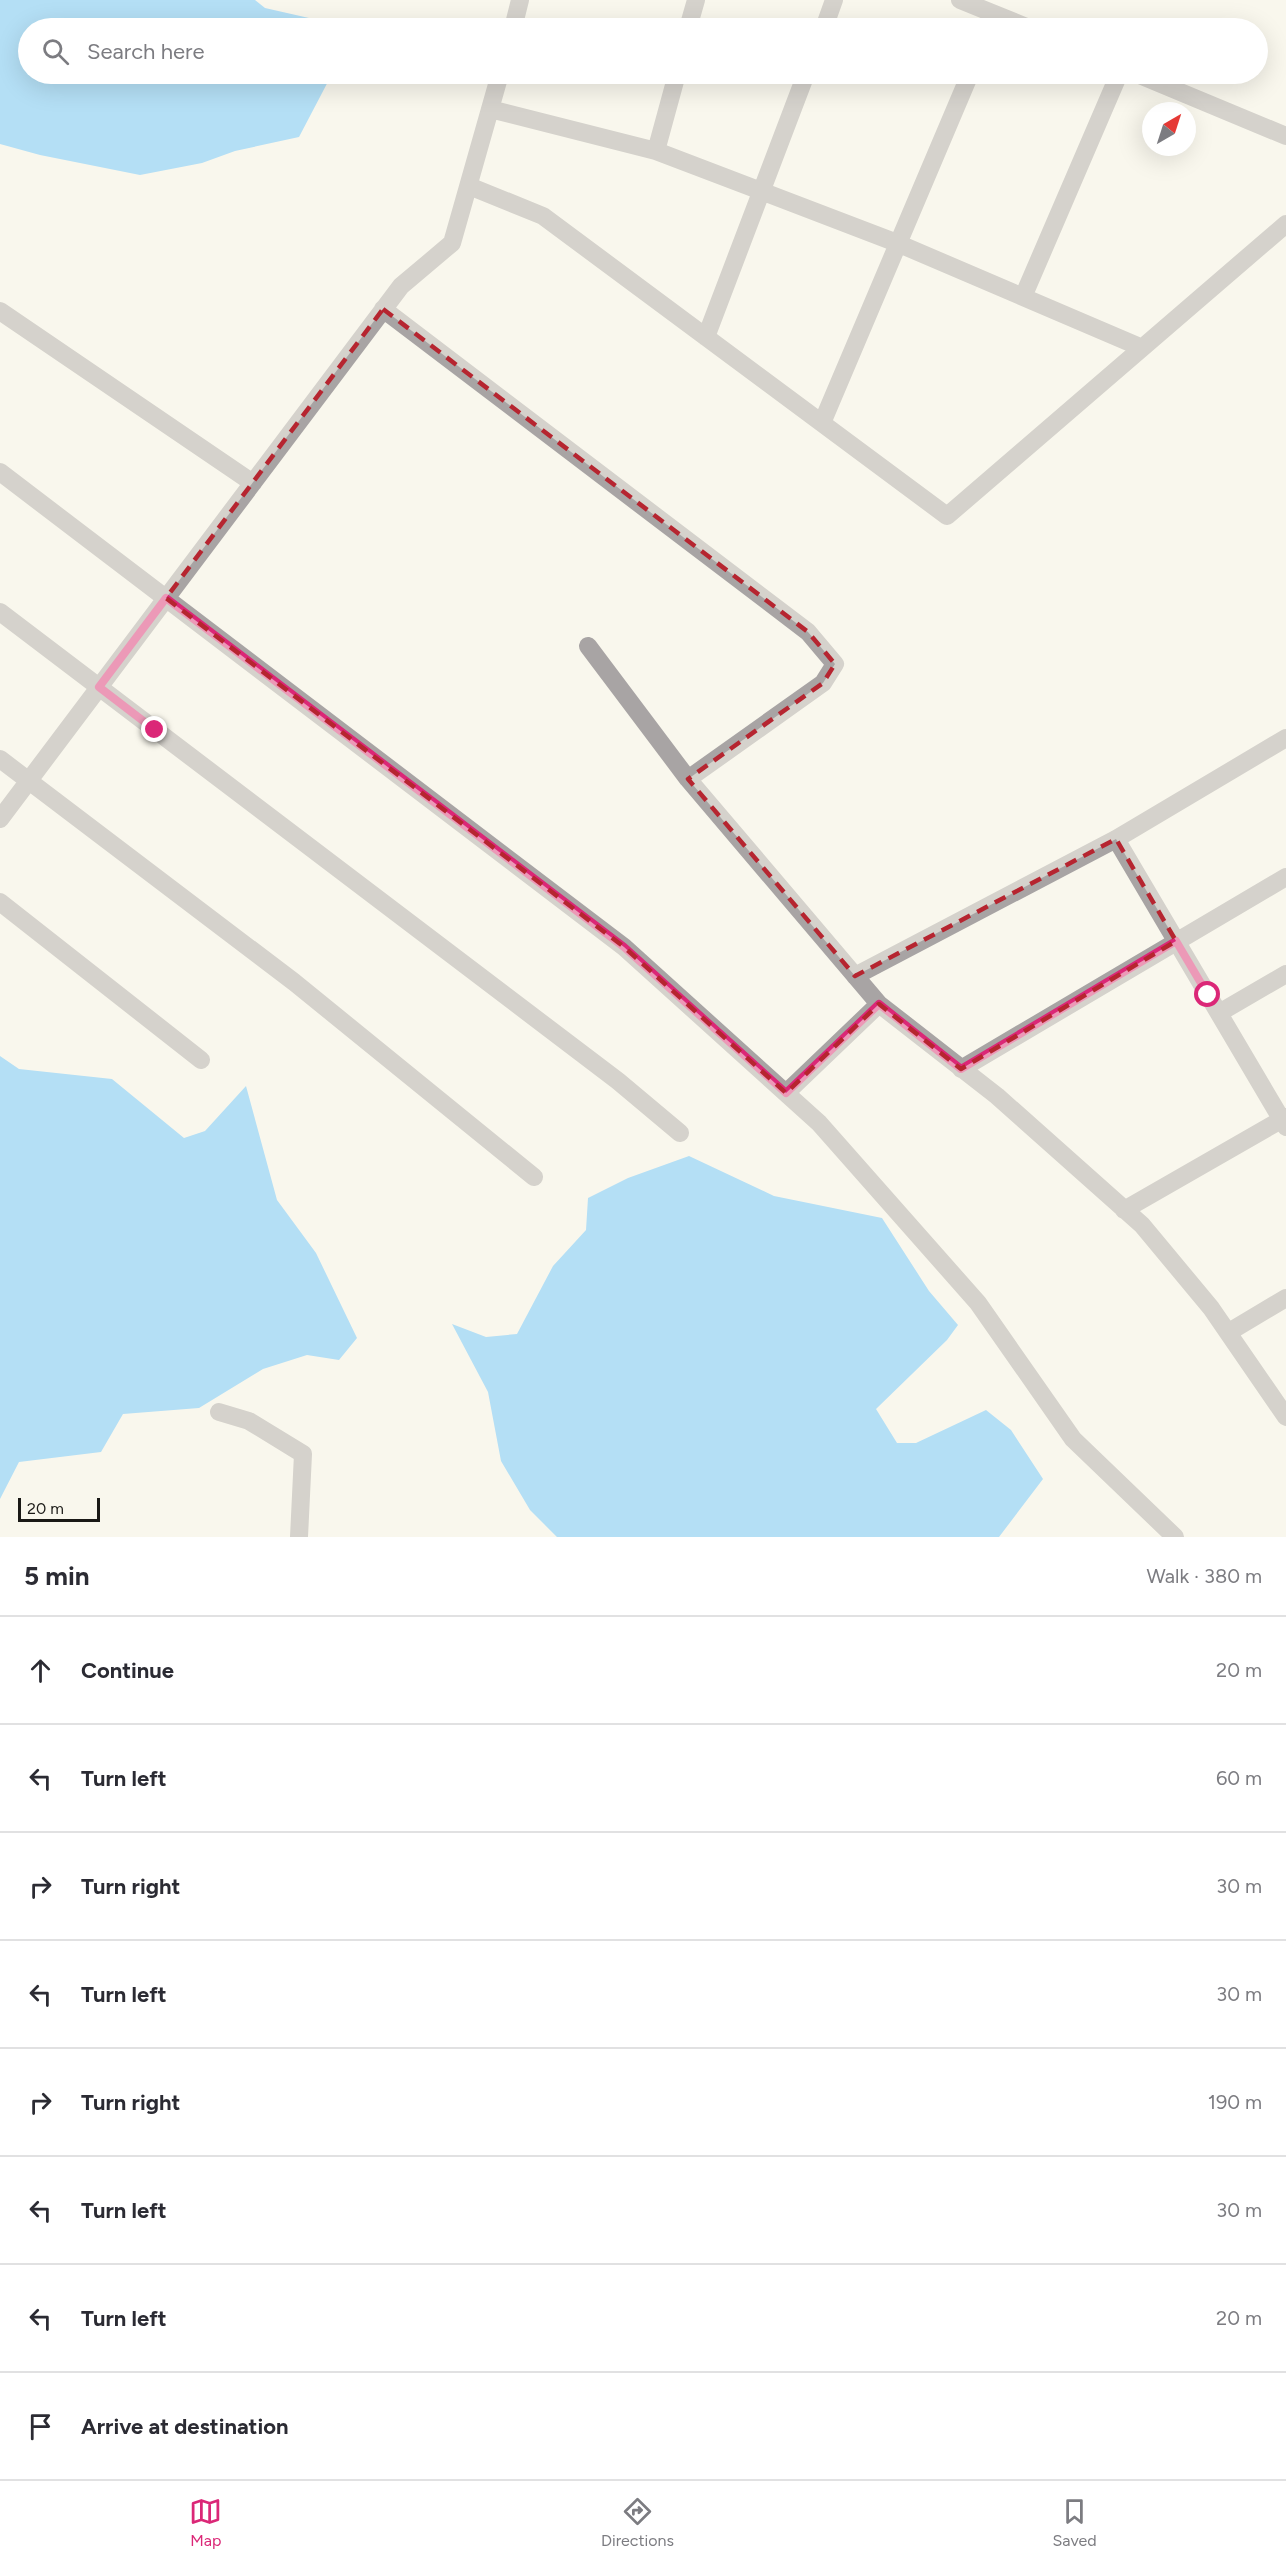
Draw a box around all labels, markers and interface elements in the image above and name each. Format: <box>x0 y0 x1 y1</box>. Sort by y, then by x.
search box <box>18 18 1268 84</box>
icon: search <box>39 35 72 68</box>
text: Search here <box>87 38 205 65</box>
north arrow <box>1142 102 1196 156</box>
route end <box>141 716 167 742</box>
route start <box>1194 981 1220 1007</box>
scale bar <box>18 1495 100 1522</box>
text: 20 m <box>27 1499 64 1518</box>
text: 5 min <box>24 1560 90 1592</box>
text: Walk · 380 m <box>1146 1564 1262 1588</box>
icon: ahead <box>24 1654 57 1687</box>
text: Continue <box>81 1657 174 1684</box>
text: 20 m <box>1216 1658 1262 1682</box>
icon: left <box>24 1762 57 1795</box>
text: Turn left <box>81 1765 167 1792</box>
text: 60 m <box>1216 1766 1262 1790</box>
icon: right <box>24 1870 57 1903</box>
text: Turn right <box>81 1873 180 1900</box>
text: 30 m <box>1216 1874 1262 1898</box>
icon: left <box>24 1978 57 2011</box>
text: Turn left <box>81 1981 167 2008</box>
text: 30 m <box>1216 1982 1262 2006</box>
icon: right <box>24 2086 57 2119</box>
text: Turn right <box>81 2089 180 2116</box>
text: 190 m <box>1208 2090 1262 2114</box>
icon: left <box>24 2194 57 2227</box>
text: Turn left <box>81 2197 167 2224</box>
text: 30 m <box>1216 2198 1262 2222</box>
icon: left <box>24 2302 57 2335</box>
text: Turn left <box>81 2305 167 2332</box>
text: 20 m <box>1216 2306 1262 2330</box>
icon: arrive <box>24 2410 57 2443</box>
text: Arrive at destination <box>81 2413 289 2440</box>
tab: Map <box>189 2495 222 2550</box>
tab: Directions <box>601 2495 674 2550</box>
tab: Saved <box>1053 2495 1097 2550</box>

